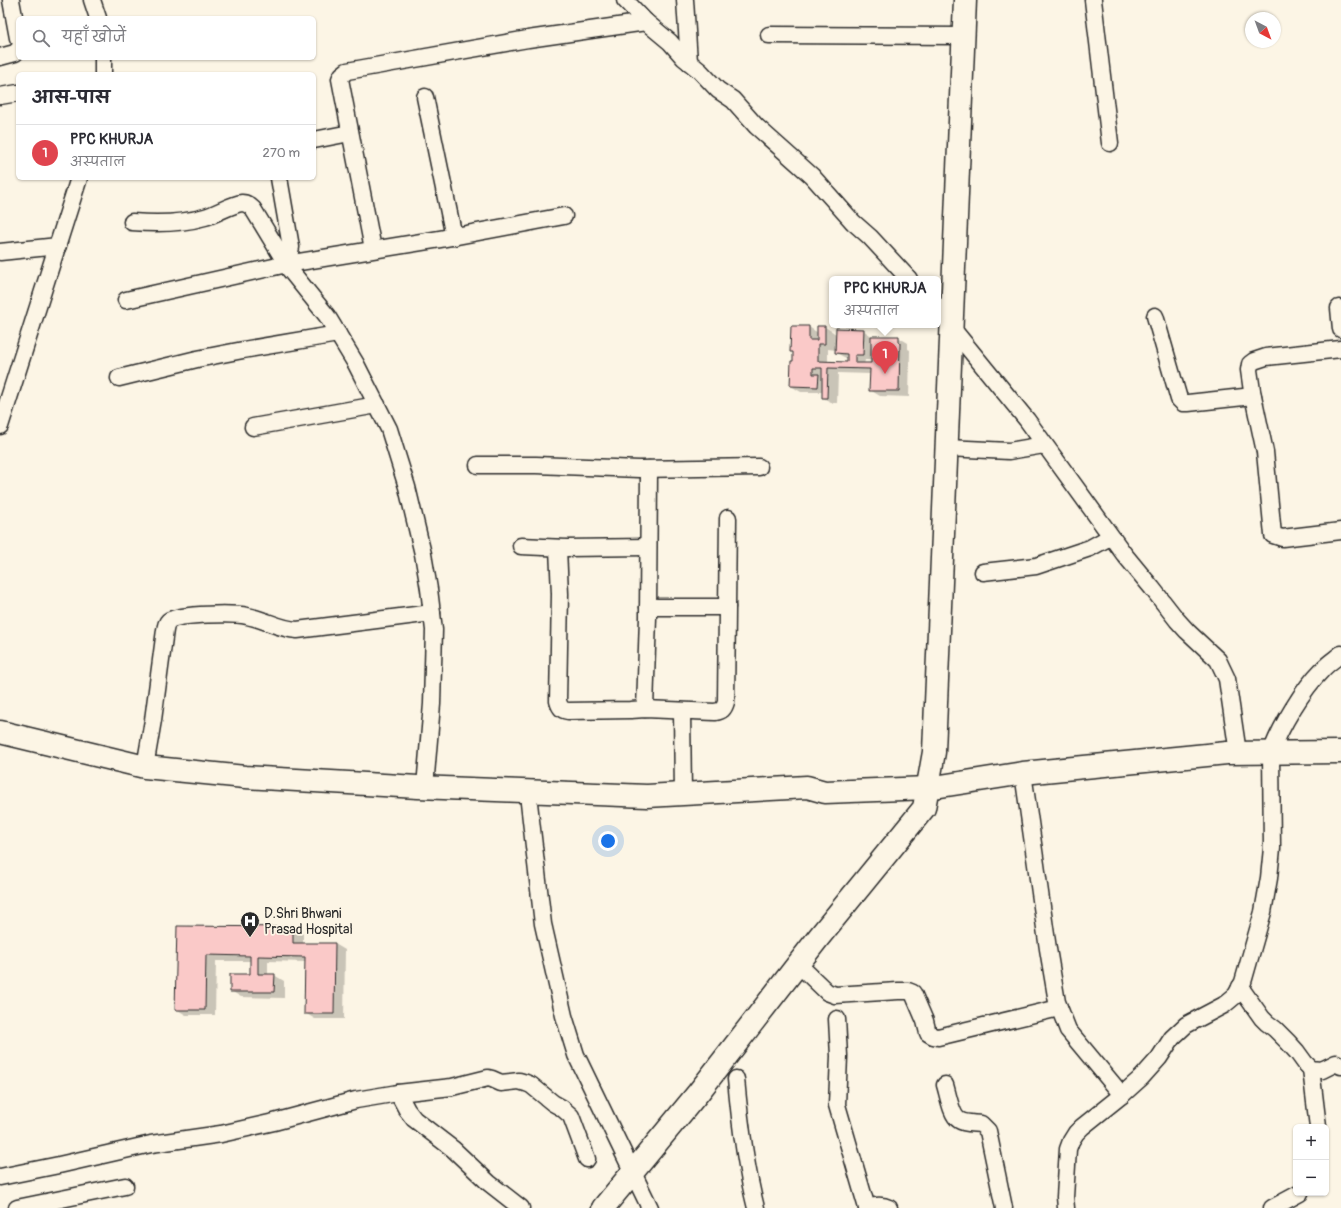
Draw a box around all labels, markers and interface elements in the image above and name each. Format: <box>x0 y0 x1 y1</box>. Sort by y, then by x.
north arrow <box>1245 12 1281 48</box>
search box <box>16 16 316 60</box>
icon: search <box>30 27 52 49</box>
text: यहाँ खोजें <box>62 28 126 47</box>
text: आस-पास <box>32 87 110 108</box>
text: PPC KHURJA <box>70 130 153 149</box>
text: 1 <box>42 145 48 161</box>
text: 270 m <box>263 145 300 161</box>
text: अस्पताल <box>70 154 125 170</box>
popup <box>829 276 941 328</box>
text: PPC KHURJA <box>843 279 927 298</box>
text: अस्पताल <box>843 303 899 319</box>
pin: 1 <box>872 341 898 374</box>
your location <box>598 831 618 851</box>
place label: D.Shri Bhwani Prasad Hospital <box>264 905 353 938</box>
hospital icon: D.Shri Bhwani Prasad Hospital <box>239 910 261 938</box>
map controls <box>1293 1124 1329 1196</box>
button: + <box>1293 1124 1329 1160</box>
button: − <box>1293 1160 1329 1196</box>

